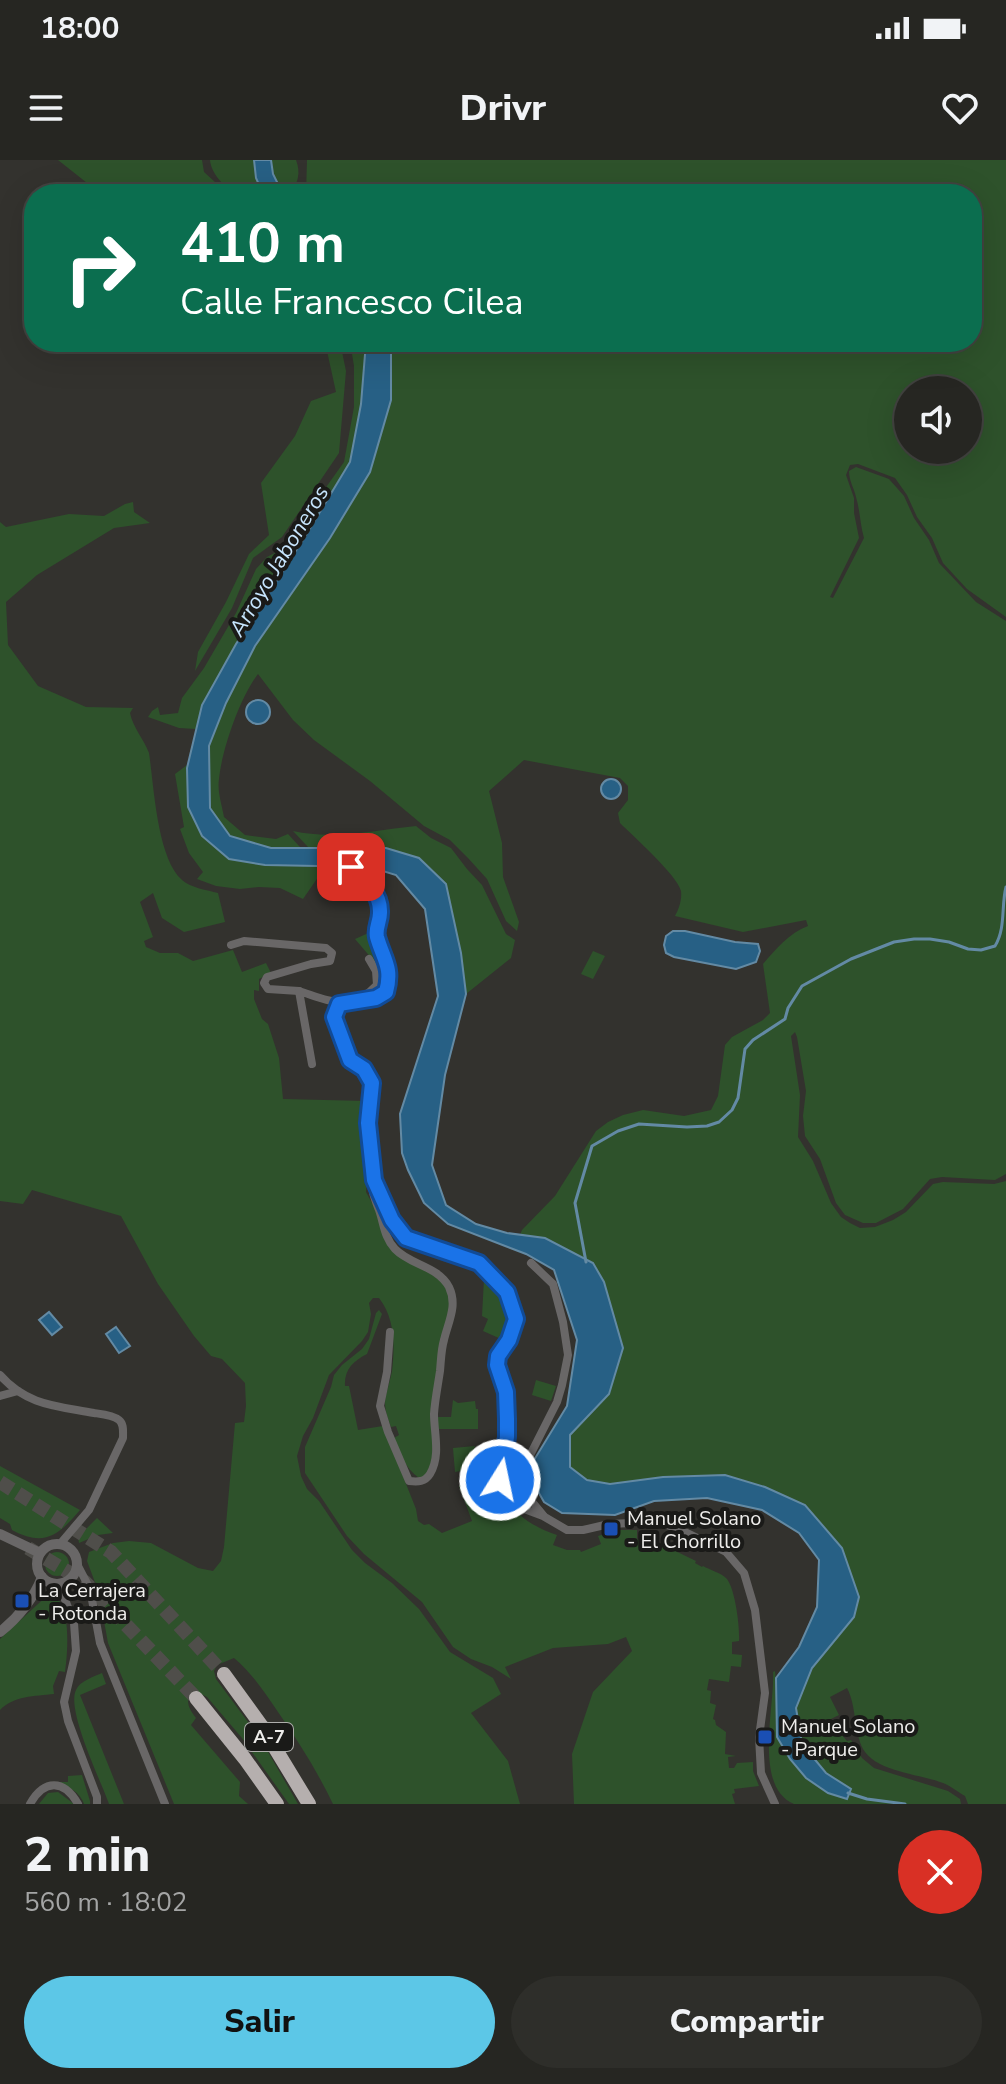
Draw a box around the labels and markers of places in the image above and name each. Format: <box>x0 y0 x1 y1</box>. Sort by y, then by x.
pin <box>317 833 385 901</box>
place label: Manuel Solano - El Chorrillo <box>627 1505 761 1555</box>
marker: Manuel Solano - El Chorrillo <box>602 1520 620 1538</box>
place label: La Cerrajera - Rotonda <box>38 1577 146 1627</box>
marker: La Cerrajera - Rotonda <box>13 1592 31 1610</box>
place label: Manuel Solano - Parque <box>781 1713 915 1763</box>
marker: Manuel Solano - Parque <box>756 1728 774 1746</box>

